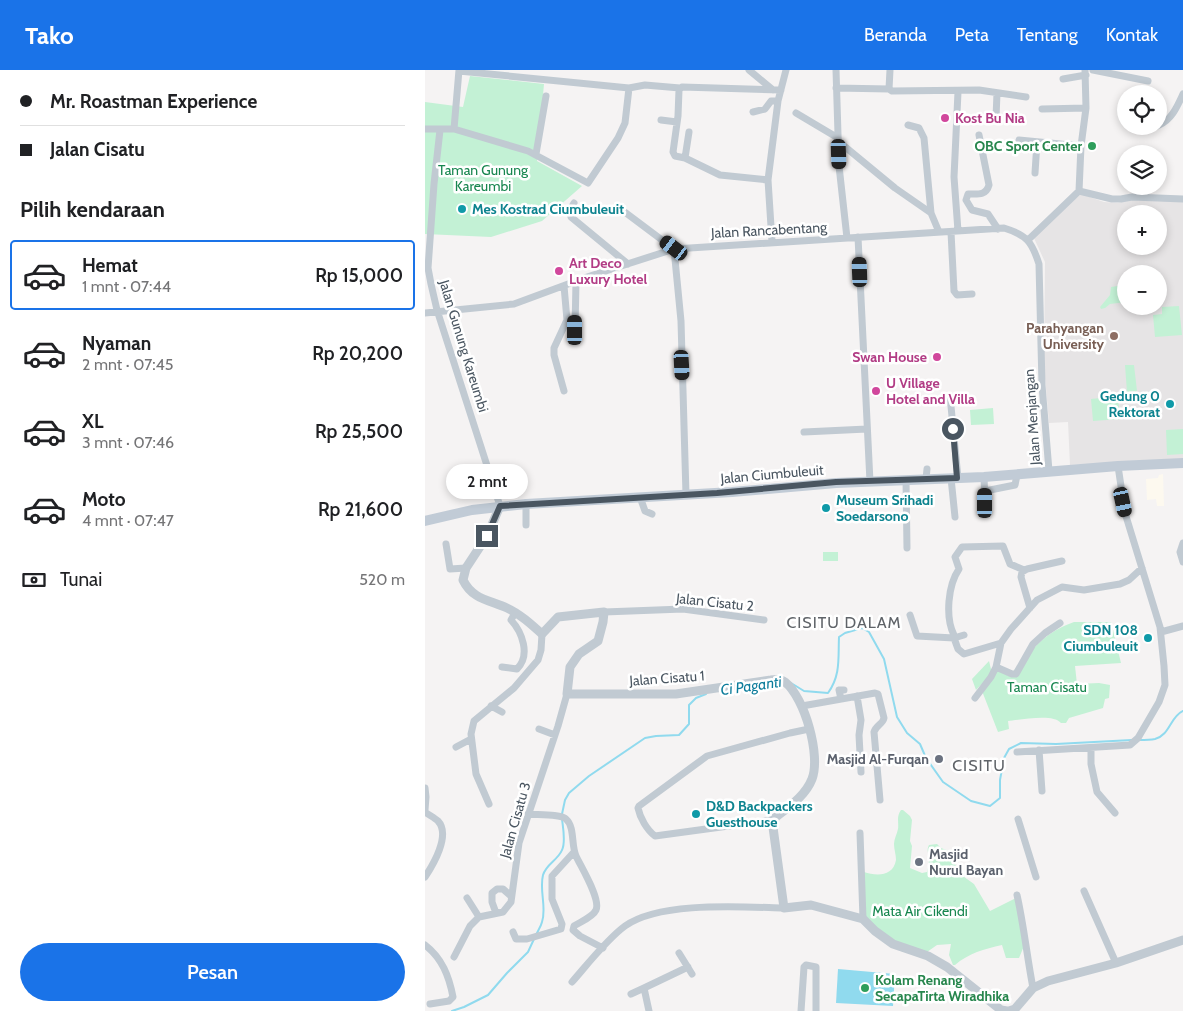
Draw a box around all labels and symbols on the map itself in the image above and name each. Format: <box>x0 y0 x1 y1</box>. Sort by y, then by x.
place label: Kost Bu Nia <box>955 109 1025 127</box>
marker: Kost Bu Nia <box>939 112 951 124</box>
place label: OBC Sport Center <box>974 137 1082 155</box>
car <box>830 139 847 169</box>
marker: OBC Sport Center <box>1086 140 1098 152</box>
park label: Taman Gunung Kareumbi <box>438 161 529 195</box>
place label: Mes Kostrad Ciumbuleuit <box>472 200 624 218</box>
marker: Mes Kostrad Ciumbuleuit <box>456 203 468 215</box>
street label: Jalan Rancabentang <box>710 218 828 242</box>
car <box>657 233 690 263</box>
place label: Art Deco Luxury Hotel <box>569 254 647 288</box>
car <box>851 257 868 287</box>
marker: Art Deco Luxury Hotel <box>553 265 565 277</box>
street label: Jalan Gunung Kareumbi <box>435 277 493 414</box>
car <box>567 315 582 345</box>
place label: Parahyangan University <box>1026 319 1104 353</box>
marker: Parahyangan University <box>1108 330 1120 342</box>
place label: Swan House <box>852 348 927 366</box>
car <box>673 350 690 380</box>
marker: Swan House <box>931 351 943 363</box>
street label: Jalan Menjangan <box>1020 368 1044 467</box>
place label: U Village Hotel and Villa <box>886 374 975 408</box>
marker: U Village Hotel and Villa <box>870 385 882 397</box>
place label: Gedung 0 Rektorat <box>1100 387 1160 421</box>
marker: Gedung 0 Rektorat <box>1164 398 1176 410</box>
route start <box>942 418 964 440</box>
street label: Jalan Ciumbuleuit <box>719 461 825 488</box>
callout: 2 mnt <box>446 464 528 498</box>
car <box>1112 486 1133 518</box>
car <box>977 488 992 518</box>
place label: Museum Srihadi Soedarsono <box>836 491 933 525</box>
marker: Museum Srihadi Soedarsono <box>820 502 832 514</box>
route end <box>476 525 498 547</box>
street label: Jalan Cisatu 2 <box>674 589 755 615</box>
district label: CISITU DALAM <box>786 613 902 632</box>
place label: SDN 108 Ciumbuleuit <box>1063 621 1138 655</box>
marker: SDN 108 Ciumbuleuit <box>1142 632 1154 644</box>
street label: Jalan Cisatu 1 <box>628 666 705 690</box>
water label: Ci Paganti <box>719 673 783 699</box>
park label: Taman Cisatu <box>1007 678 1087 696</box>
place label: Masjid Al-Furqan <box>827 750 929 768</box>
marker: Masjid Al-Furqan <box>933 753 945 765</box>
district label: CISITU <box>952 756 1006 775</box>
street label: Jalan Cisatu 3 <box>495 780 534 861</box>
place label: D&D Backpackers Guesthouse <box>706 797 813 831</box>
marker: D&D Backpackers Guesthouse <box>690 808 702 820</box>
place label: Masjid Nurul Bayan <box>929 845 1003 879</box>
marker: Masjid Nurul Bayan <box>913 856 925 868</box>
park label: Mata Air Cikendi <box>872 902 968 920</box>
place label: Kolam Renang SecapaTirta Wiradhika <box>875 971 1009 1005</box>
marker: Kolam Renang SecapaTirta Wiradhika <box>859 982 871 994</box>

